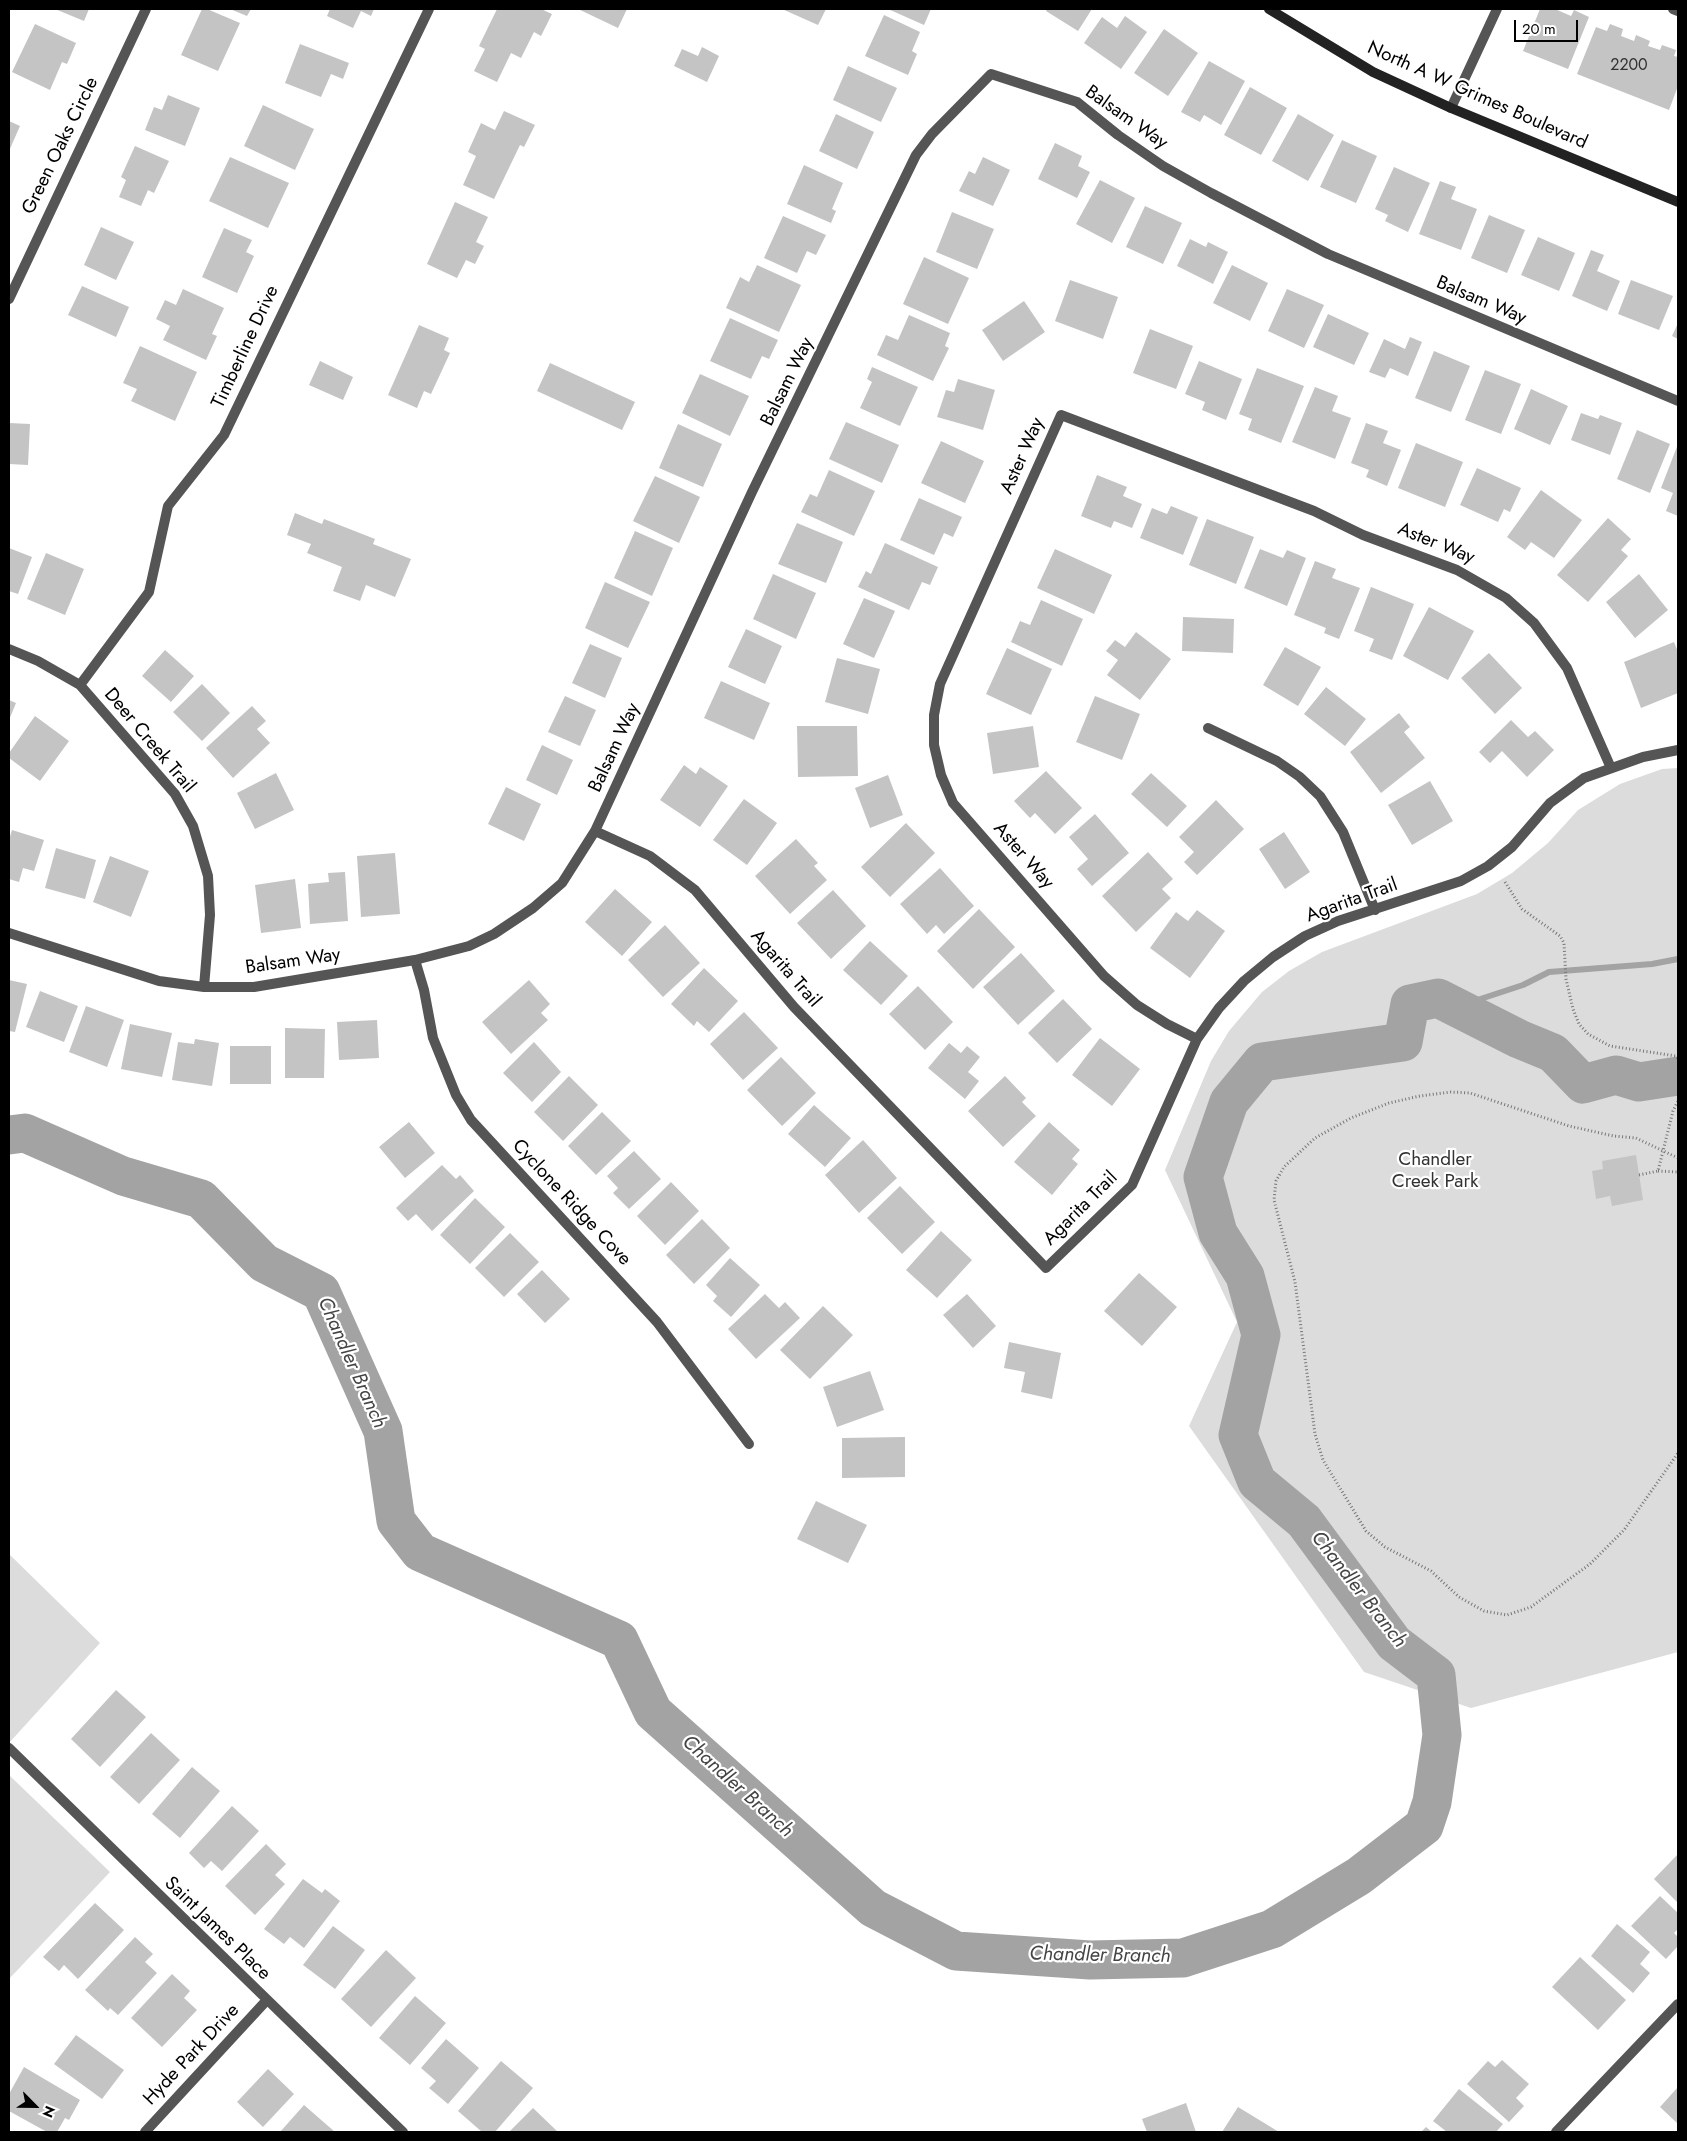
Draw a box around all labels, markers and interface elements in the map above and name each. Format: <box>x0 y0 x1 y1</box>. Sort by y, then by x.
scale bar <box>1517 10 1581 42</box>
text: 20 m <box>1522 18 1556 40</box>
street label: North A W Grimes Boulevard <box>1363 37 1591 155</box>
house number: 2200 <box>1610 56 1648 76</box>
street label: Green Oaks Circle <box>18 74 104 218</box>
street label: Balsam Way <box>1080 81 1172 155</box>
street label: Balsam Way <box>1432 272 1530 330</box>
street label: Timberline Drive <box>208 282 284 412</box>
street label: Balsam Way <box>757 334 819 430</box>
street label: Aster Way <box>996 414 1050 498</box>
street label: Aster Way <box>1394 518 1478 570</box>
street label: Deer Creek Trail <box>99 684 199 798</box>
street label: Balsam Way <box>584 700 646 796</box>
street label: Aster Way <box>988 818 1058 894</box>
street label: Agarita Trail <box>1303 874 1401 928</box>
street label: Agarita Trail <box>745 925 825 1013</box>
street label: Balsam Way <box>244 944 342 980</box>
street label: Cyclone Ridge Cove <box>507 1135 635 1271</box>
park label: Chandler Creek Park <box>1392 1149 1478 1193</box>
street label: Agarita Trail <box>1039 1167 1123 1251</box>
water label: Chandler Branch <box>311 1294 391 1432</box>
water label: Chandler Branch <box>1305 1527 1411 1653</box>
water label: Chandler Branch <box>677 1731 797 1843</box>
street label: Saint James Place <box>159 1872 275 1986</box>
water label: Chandler Branch <box>1029 1943 1171 1969</box>
street label: Hyde Park Drive <box>139 2000 245 2110</box>
north arrow <box>10 2081 60 2131</box>
text: N <box>37 2103 60 2121</box>

